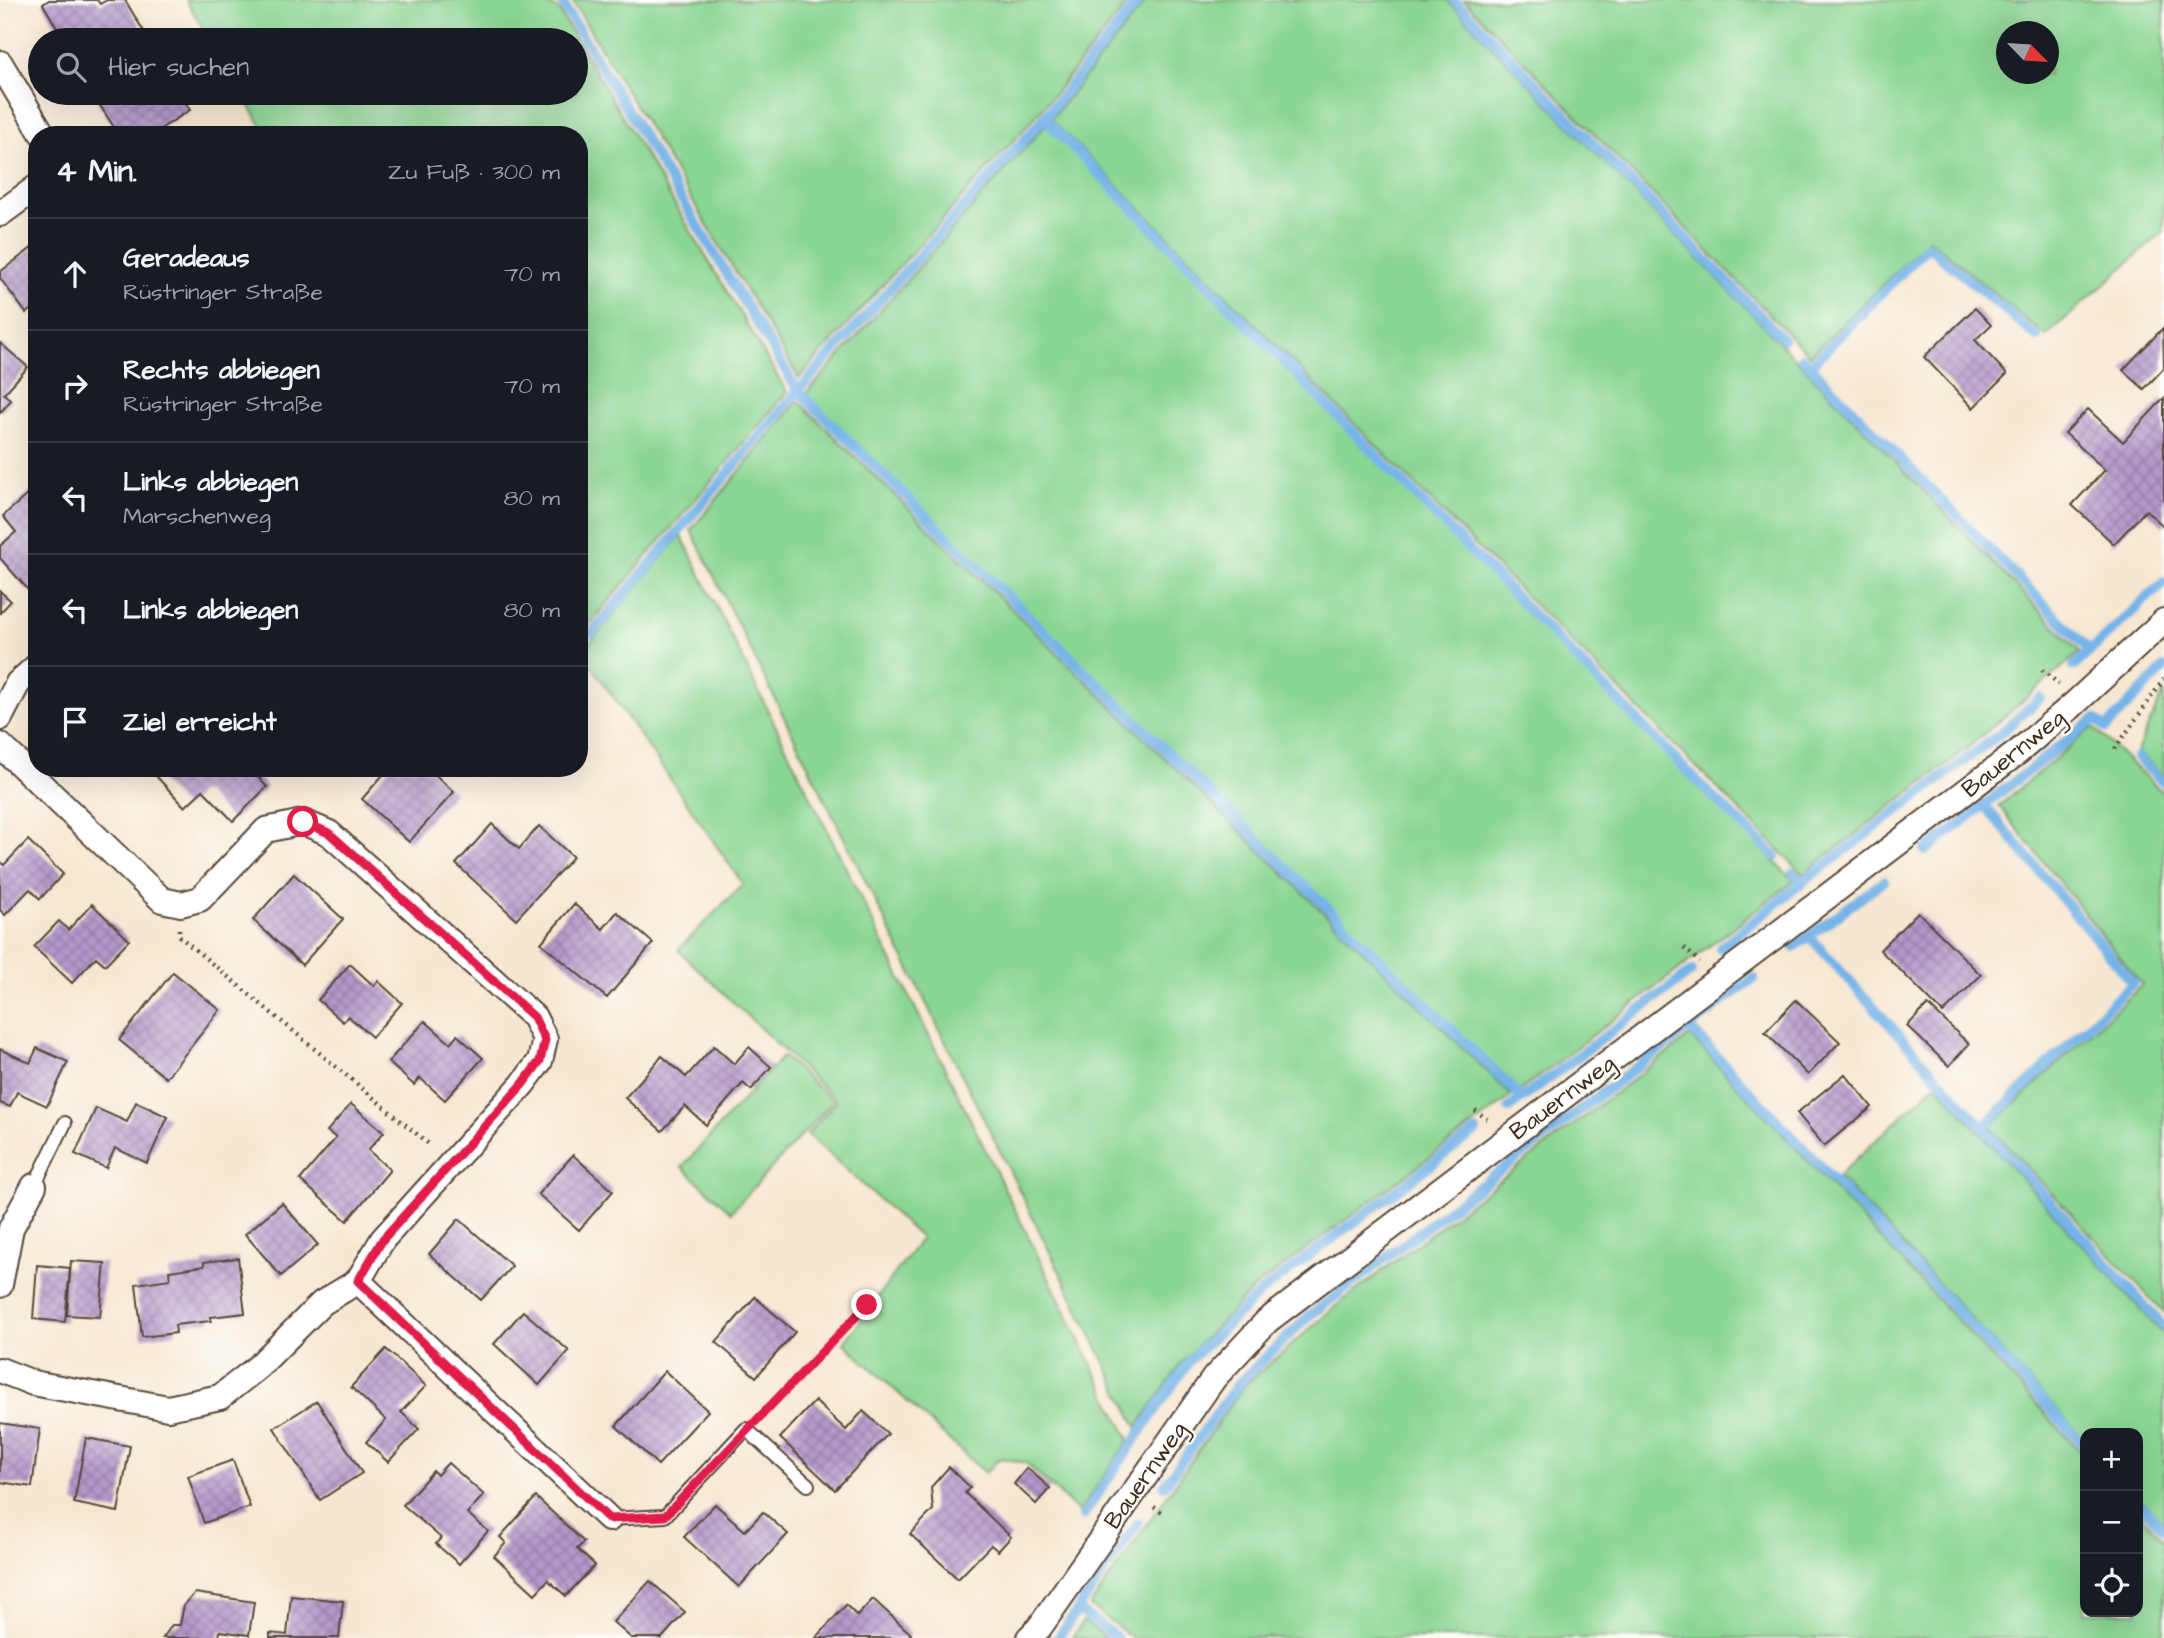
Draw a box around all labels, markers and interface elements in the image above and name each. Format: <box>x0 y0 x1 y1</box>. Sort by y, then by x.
north arrow <box>1996 21 2059 84</box>
search box <box>28 28 588 105</box>
icon: search <box>52 48 90 86</box>
text: Hier suchen <box>108 49 249 85</box>
text: 4 Min. <box>56 151 137 193</box>
text: Zu Fuß · 300 m <box>388 156 560 188</box>
text: Geradeaus <box>123 240 250 276</box>
icon: ahead <box>56 255 94 293</box>
text: 70 m <box>504 258 560 290</box>
text: Rüstringer Straße <box>123 276 323 308</box>
text: Rechts abbiegen <box>123 352 320 388</box>
icon: right <box>56 367 94 405</box>
text: 70 m <box>504 370 560 402</box>
text: Rüstringer Straße <box>123 388 323 420</box>
text: Links abbiegen <box>123 464 298 500</box>
icon: left <box>56 479 94 517</box>
text: 80 m <box>503 482 560 514</box>
text: Marschenweg <box>123 500 271 532</box>
icon: left <box>56 591 94 629</box>
text: Links abbiegen <box>123 592 298 628</box>
text: 80 m <box>503 594 560 626</box>
street label: Bauernweg <box>1955 701 2073 807</box>
icon: arrive <box>56 703 94 741</box>
text: Ziel erreicht <box>123 704 277 740</box>
route start <box>287 806 318 837</box>
street label: Bauernweg <box>1503 1047 1623 1150</box>
route end <box>851 1289 882 1320</box>
street label: Bauernweg <box>1096 1415 1196 1537</box>
map controls <box>2080 1428 2143 1617</box>
button: + <box>2080 1428 2143 1491</box>
button: − <box>2080 1491 2143 1554</box>
button: locate <box>2080 1554 2143 1617</box>

